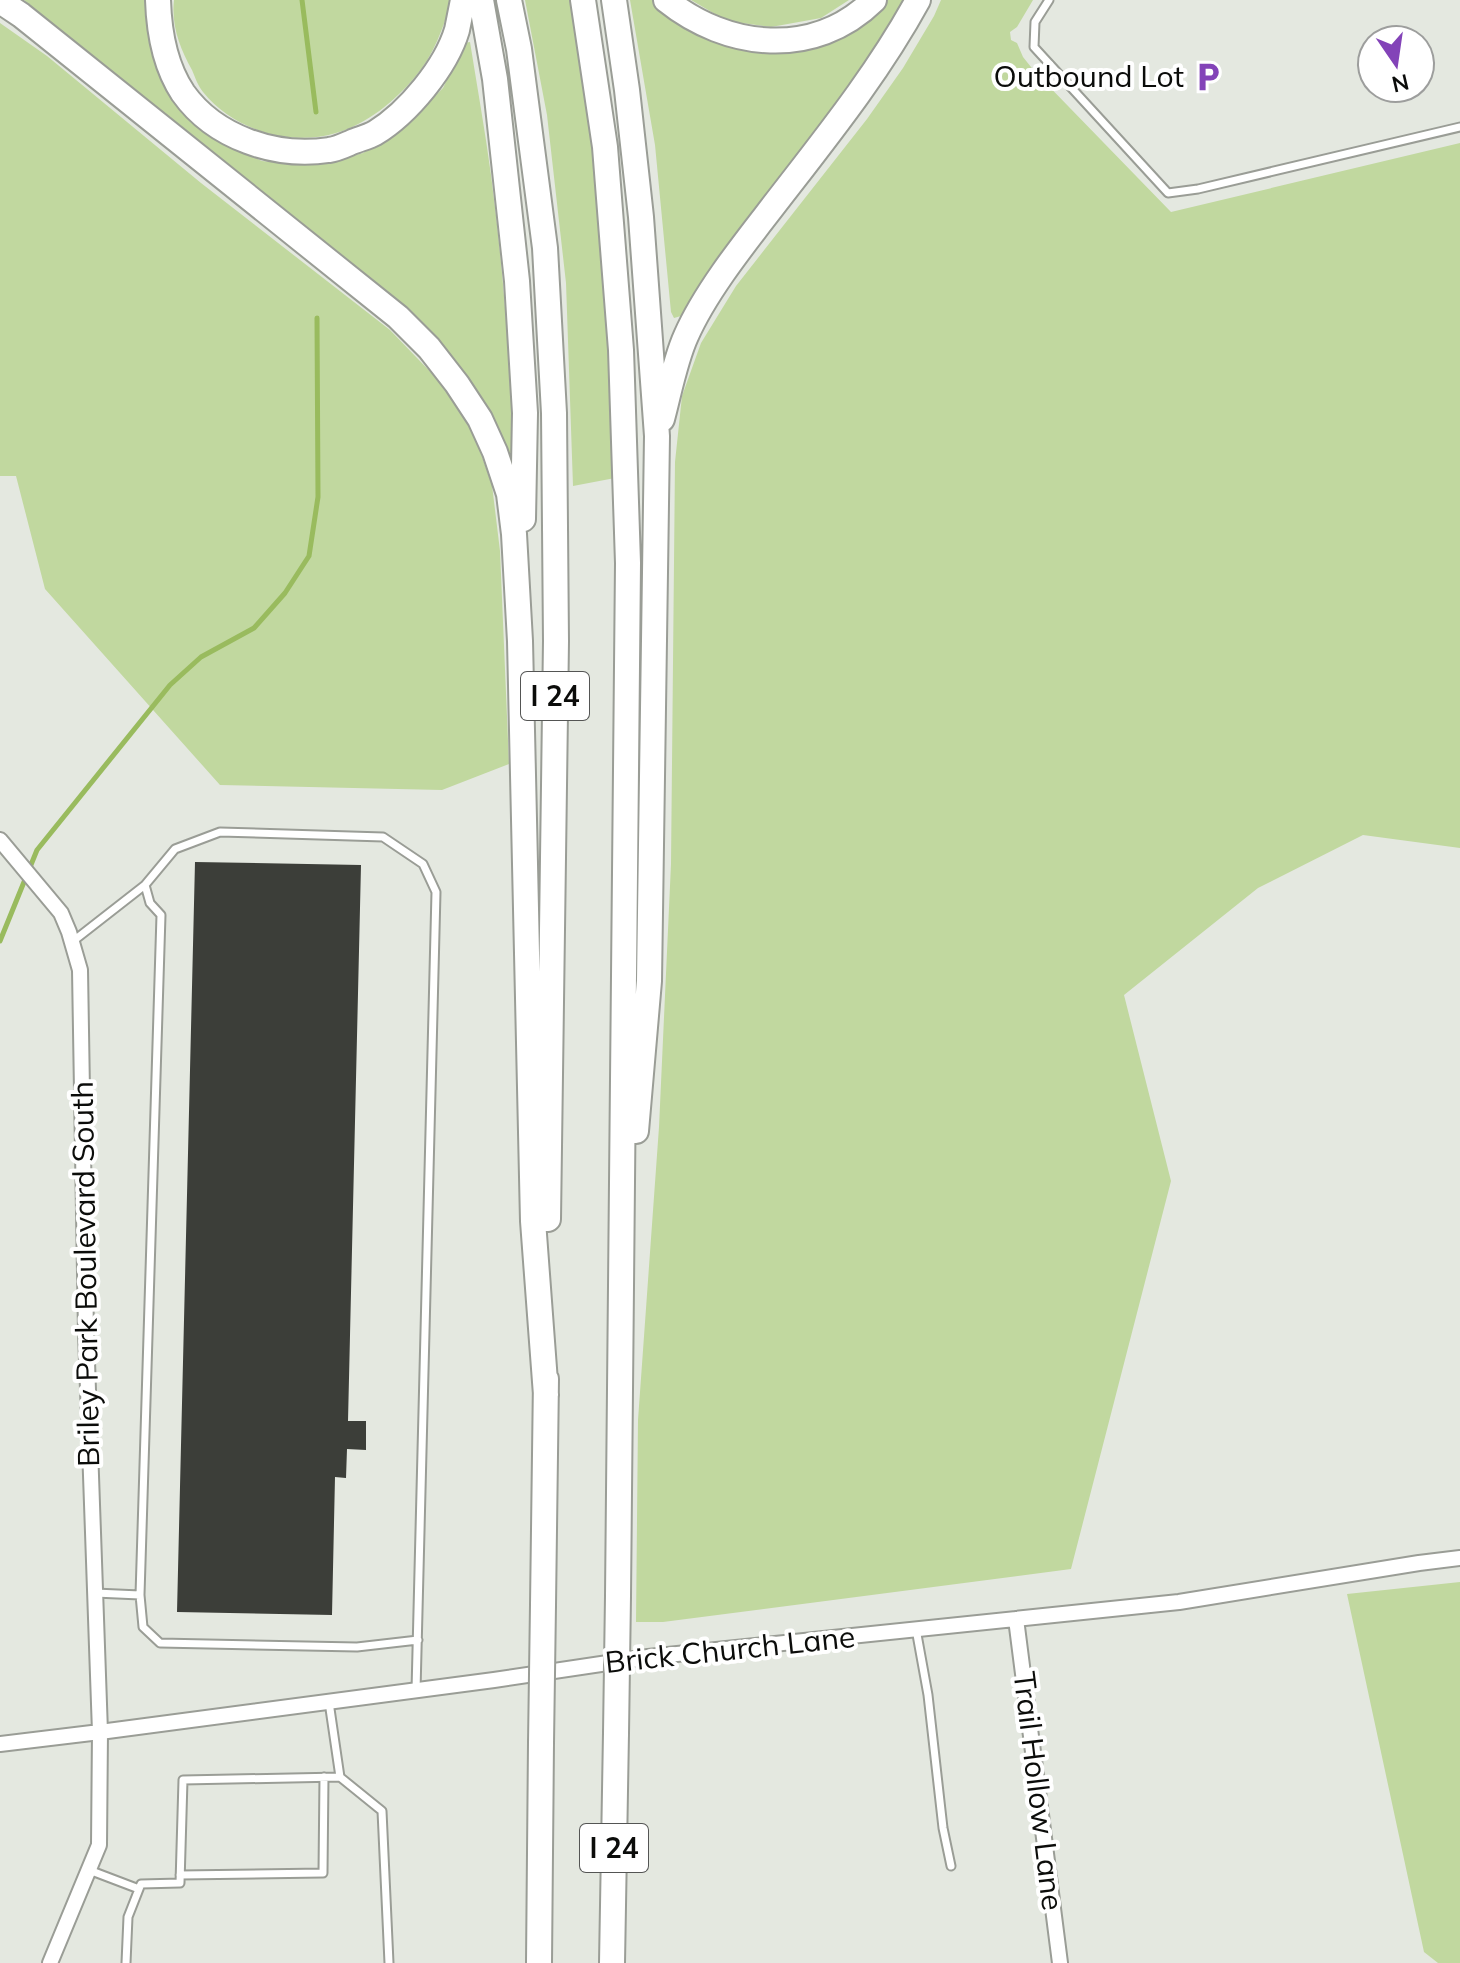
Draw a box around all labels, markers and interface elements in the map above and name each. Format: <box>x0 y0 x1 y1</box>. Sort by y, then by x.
north arrow <box>1356 24 1436 104</box>
place label: Outbound Lot <box>994 57 1184 95</box>
parking icon: Outbound Lot <box>1191 60 1225 94</box>
text: N <box>1389 68 1412 99</box>
road number: I 24 <box>521 672 589 720</box>
street label: Briley Park Boulevard South <box>63 1081 107 1467</box>
street label: Brick Church Lane <box>603 1617 857 1681</box>
street label: Trail Hollow Lane <box>1006 1669 1072 1912</box>
road number: I 24 <box>580 1824 648 1872</box>

